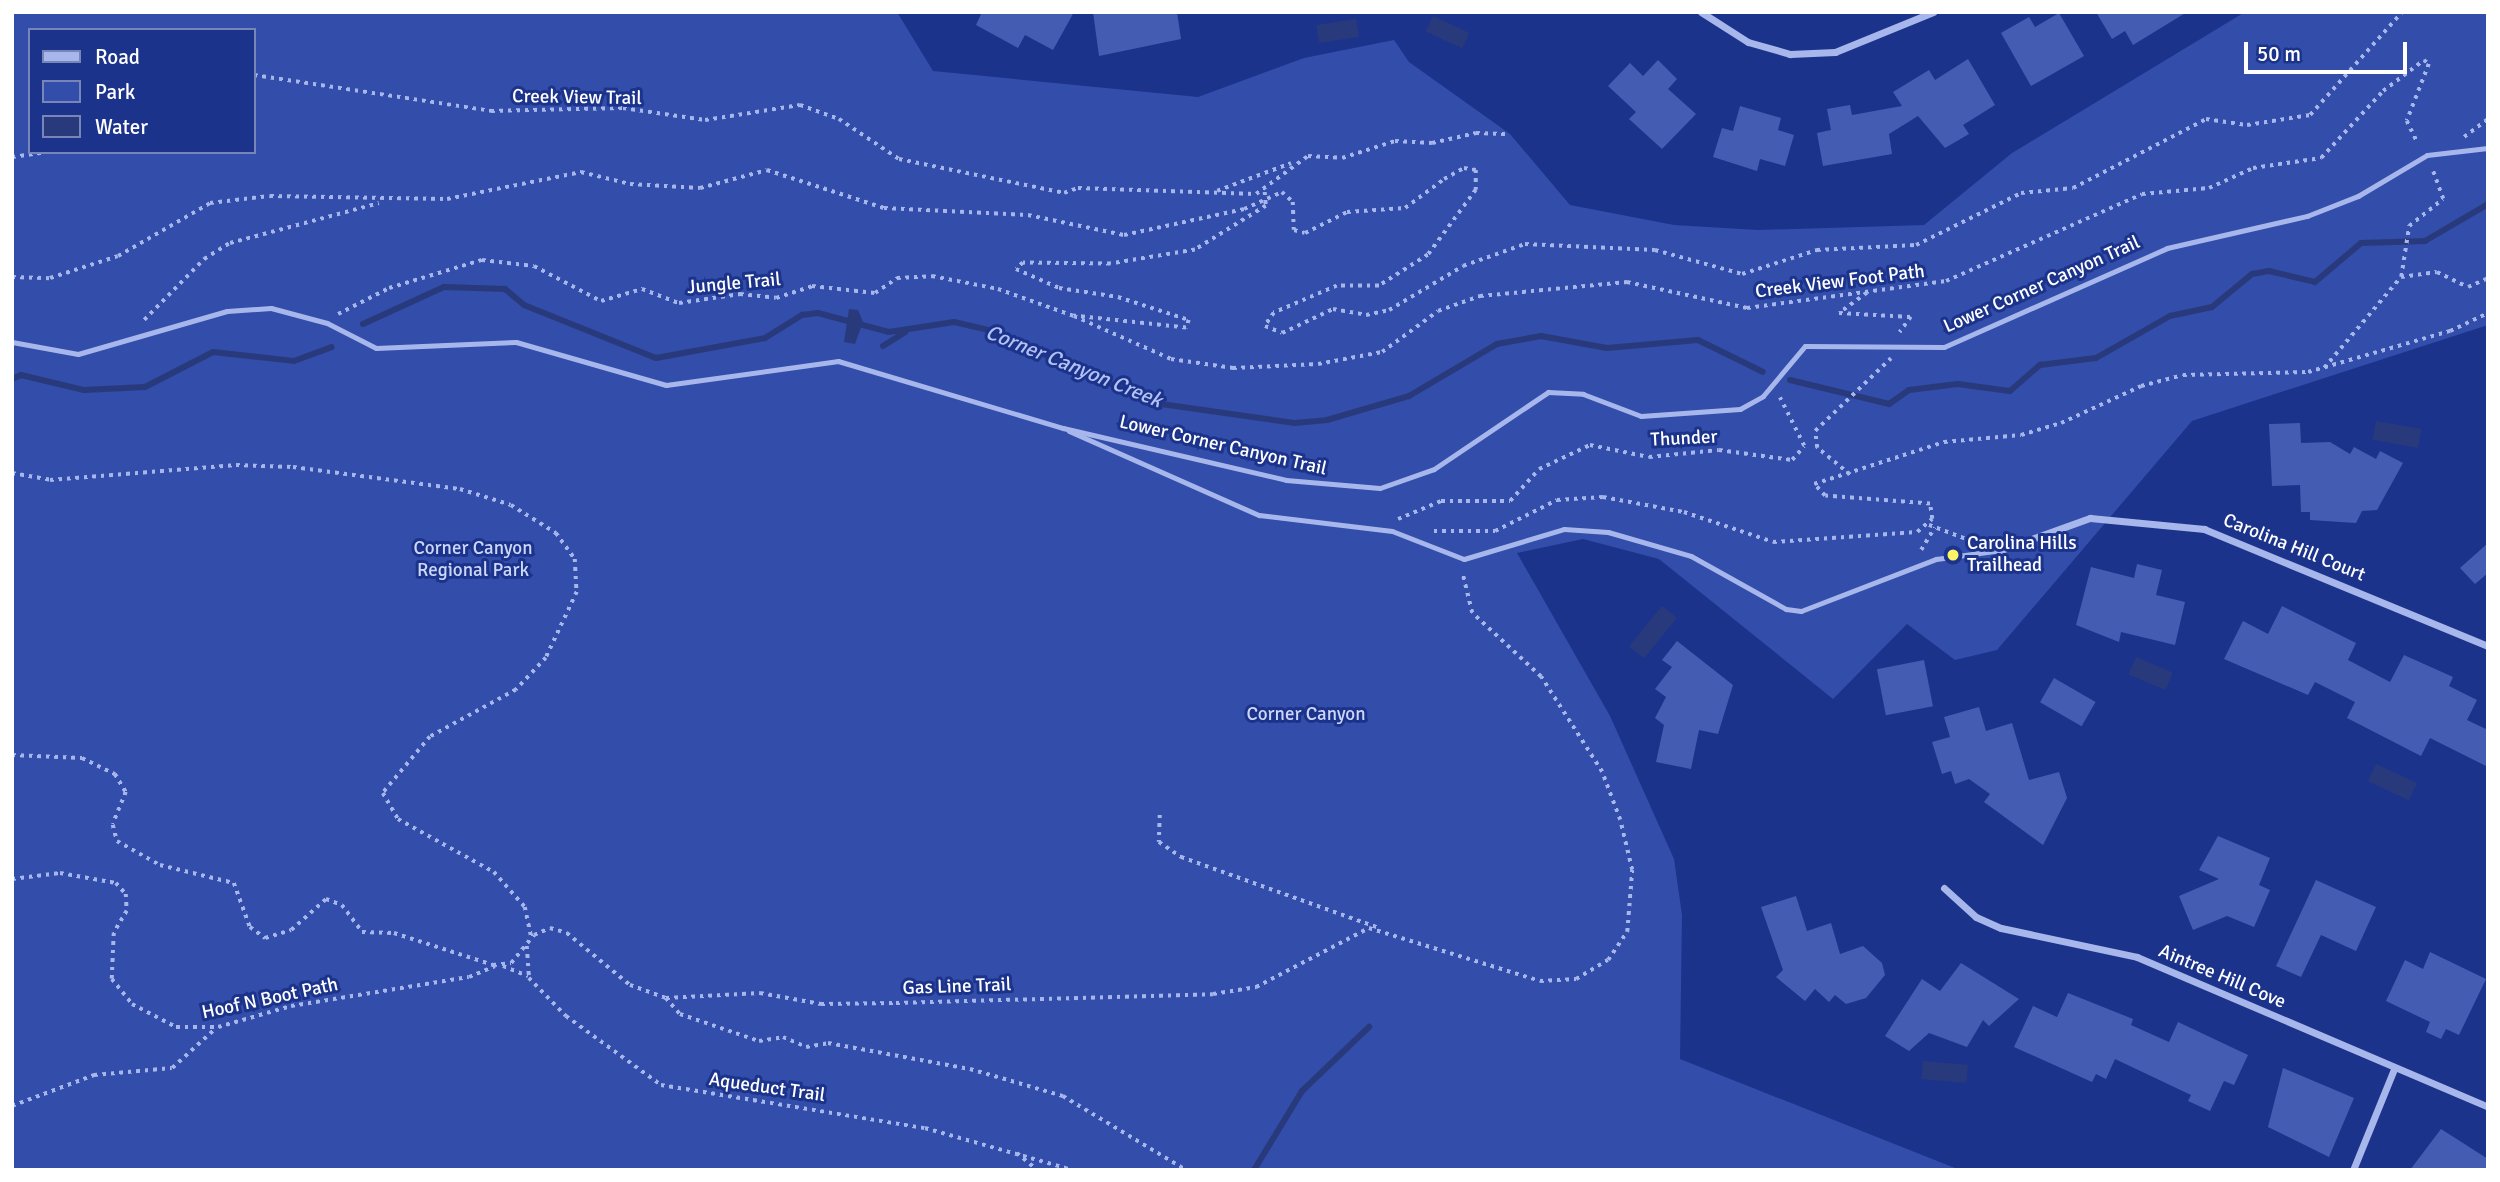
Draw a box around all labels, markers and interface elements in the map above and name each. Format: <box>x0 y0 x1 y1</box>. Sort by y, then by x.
legend <box>28 28 256 154</box>
scale bar <box>2248 28 2411 72</box>
text: 50 m <box>2257 41 2301 67</box>
text: Road <box>95 44 140 70</box>
text: Park <box>95 79 135 105</box>
street label: Creek View Trail <box>512 85 642 111</box>
text: Water <box>95 114 148 140</box>
street label: Lower Corner Canyon Trail <box>1940 231 2144 339</box>
street label: Creek View Foot Path <box>1754 260 1926 304</box>
street label: Jungle Trail <box>686 269 782 299</box>
water label: Corner Canyon Creek <box>982 319 1166 413</box>
street label: Lower Corner Canyon Trail <box>1117 411 1329 481</box>
street label: Thunder <box>1650 426 1718 452</box>
street label: Carolina Hill Court <box>2220 509 2368 587</box>
place label: Carolina Hills Trailhead <box>1967 533 2077 577</box>
park label: Corner Canyon Regional Park <box>413 538 533 582</box>
marker: Carolina Hills Trailhead <box>1945 547 1961 563</box>
park label: Corner Canyon <box>1246 704 1366 726</box>
street label: Aintree Hill Cove <box>2155 940 2289 1014</box>
street label: Hoof N Boot Path <box>200 973 340 1025</box>
street label: Gas Line Trail <box>902 974 1012 1000</box>
street label: Aqueduct Trail <box>707 1069 827 1107</box>

